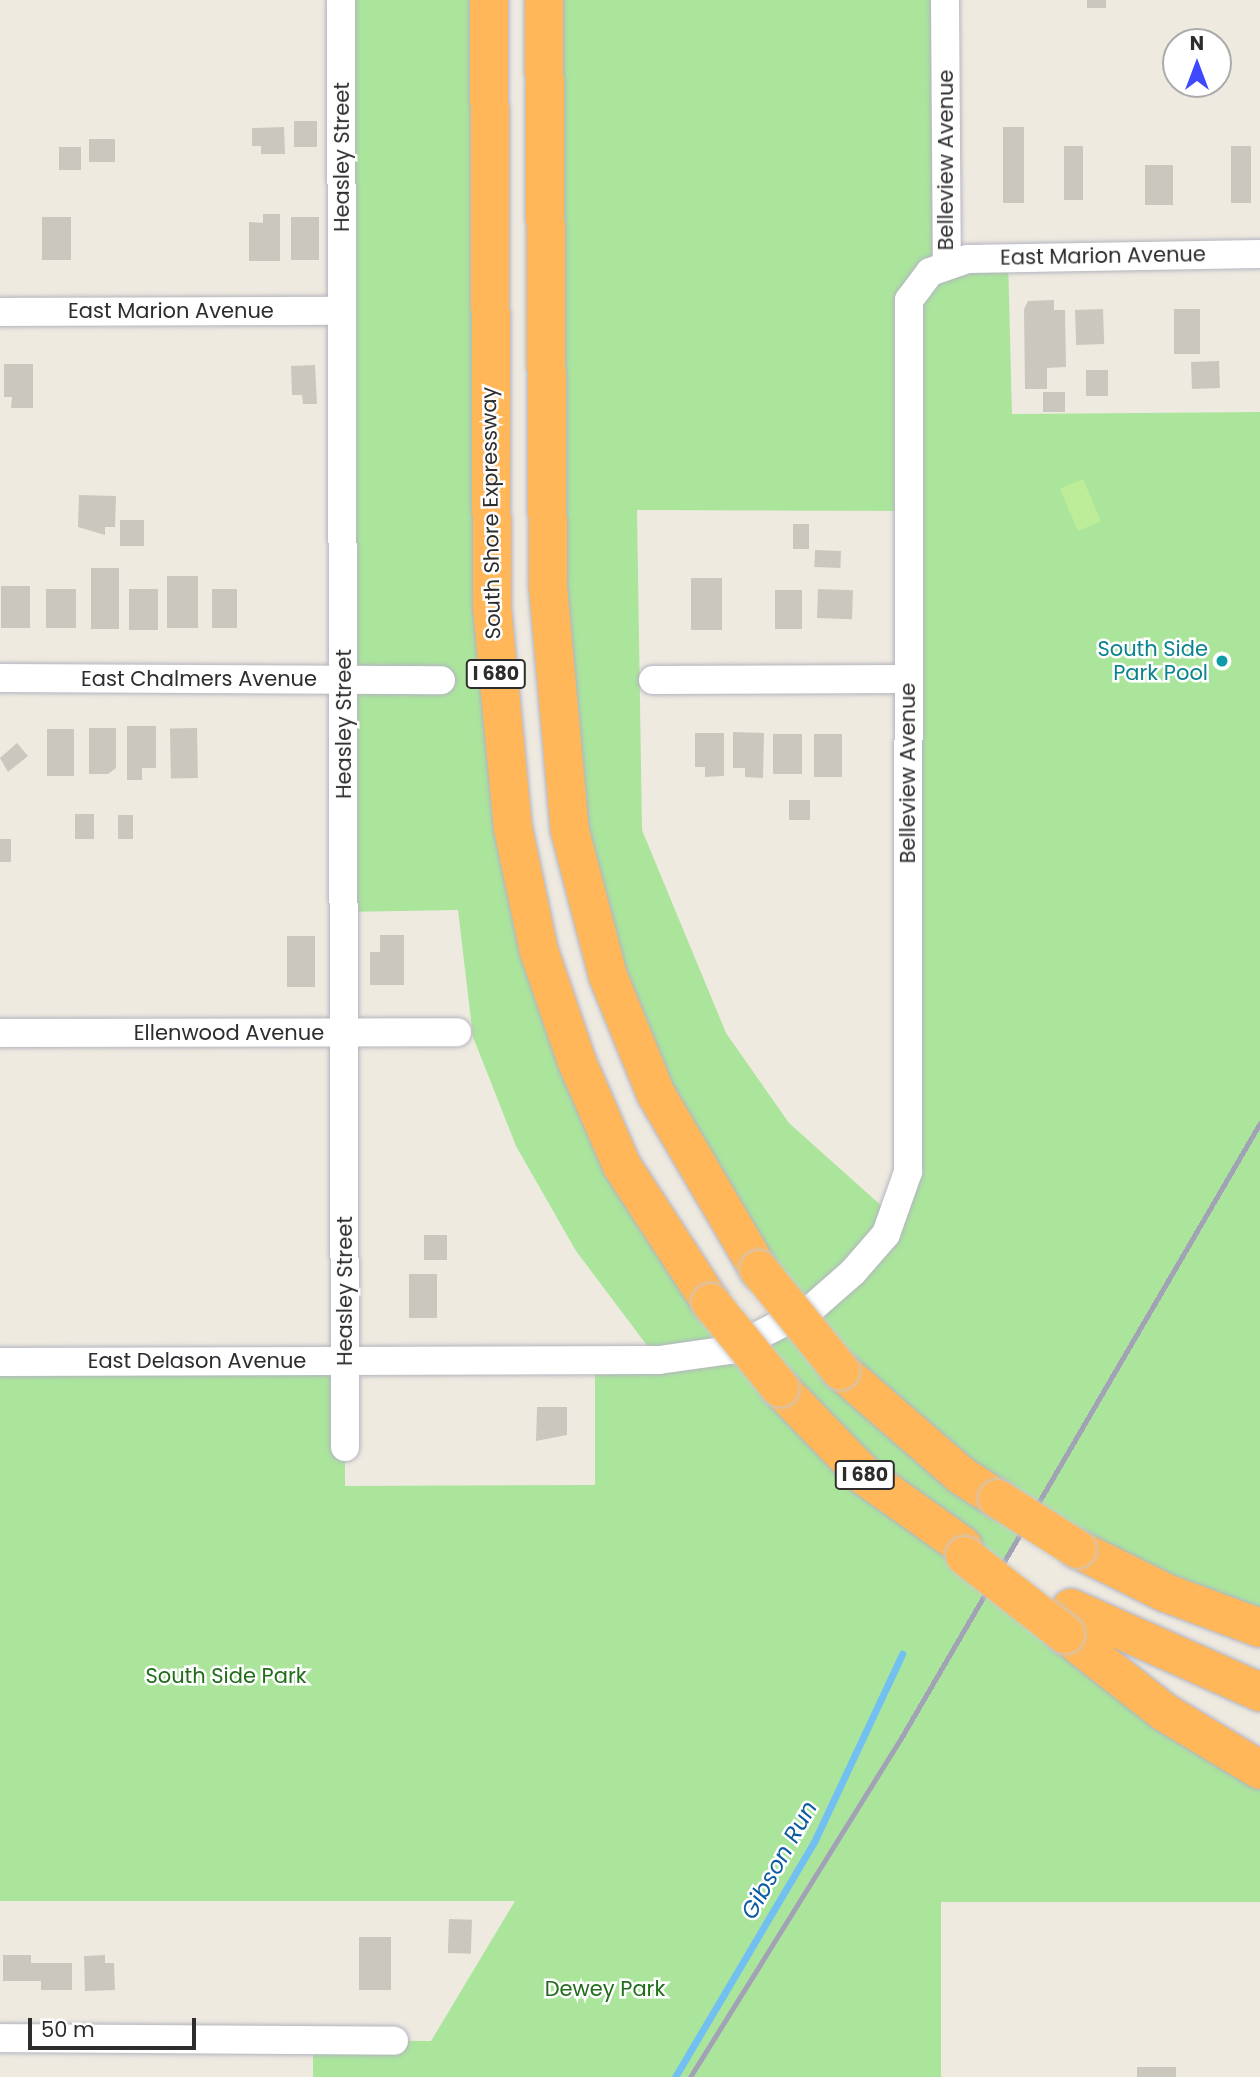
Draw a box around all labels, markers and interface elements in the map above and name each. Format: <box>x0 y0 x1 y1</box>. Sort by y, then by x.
north arrow <box>1162 28 1232 98</box>
text: N <box>1190 30 1204 57</box>
street label: Belleview Avenue <box>933 70 959 250</box>
street label: Heasley Street <box>329 82 355 232</box>
street label: East Marion Avenue <box>1000 242 1206 270</box>
street label: East Marion Avenue <box>68 298 274 324</box>
street label: South Shore Expressway <box>476 386 506 640</box>
place label: South Side Park Pool <box>1097 636 1208 686</box>
street label: Heasley Street <box>331 649 357 799</box>
marker: South Side Park Pool <box>1214 653 1230 669</box>
road number: I 680 <box>464 659 528 690</box>
street label: East Chalmers Avenue <box>81 666 317 692</box>
street label: Belleview Avenue <box>895 683 921 863</box>
street label: Ellenwood Avenue <box>134 1020 324 1046</box>
street label: Heasley Street <box>332 1216 358 1366</box>
street label: East Delason Avenue <box>88 1348 306 1374</box>
road number: I 680 <box>834 1460 896 1490</box>
park label: South Side Park <box>145 1663 307 1689</box>
water label: Gibson Run <box>735 1796 823 1924</box>
park label: Dewey Park <box>545 1976 665 2002</box>
scale bar <box>32 2004 200 2048</box>
text: 50 m <box>41 2015 95 2044</box>

